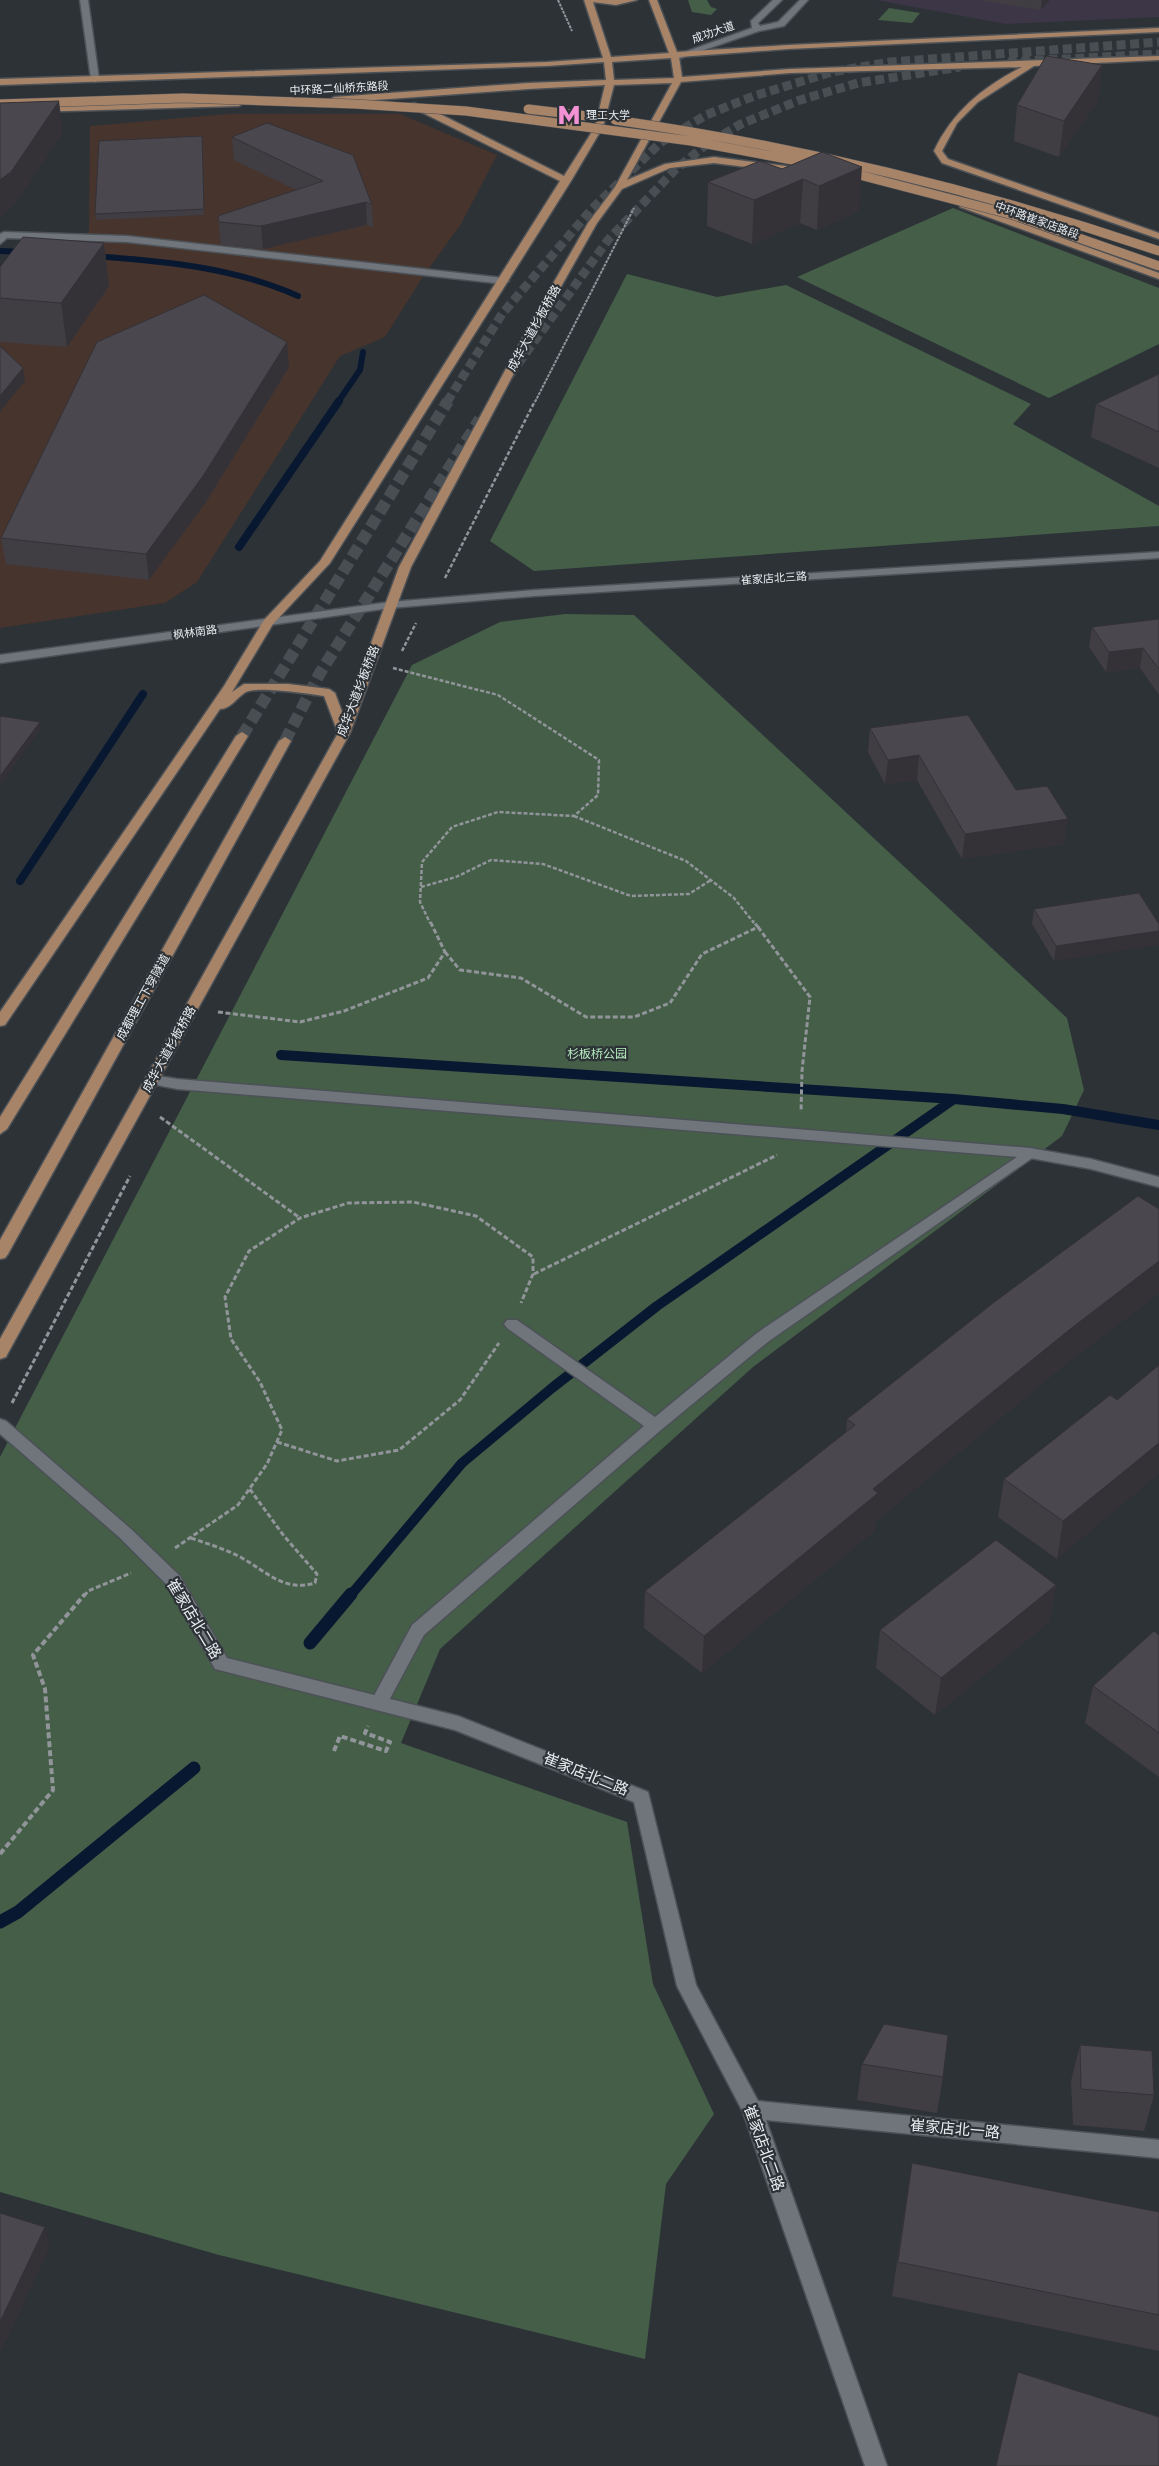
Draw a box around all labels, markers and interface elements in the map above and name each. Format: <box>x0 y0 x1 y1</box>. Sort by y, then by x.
street label: 成功大道 <box>690 18 736 46</box>
street label: 中环路二仙桥东路段 <box>289 78 389 98</box>
metro station icon: 理工大学 <box>556 102 582 128</box>
place label: 理工大学 <box>586 108 630 122</box>
street label: 中环路崔家店路段 <box>993 198 1081 242</box>
street label: 成华大道杉板桥路 <box>504 282 563 373</box>
street label: 崔家店北三路 <box>741 569 807 587</box>
street label: 枫林南路 <box>172 622 218 642</box>
street label: 成华大道杉板桥路 <box>333 643 382 738</box>
street label: 成都理工下穿隧道 <box>113 951 172 1042</box>
street label: 成华大道杉板桥路 <box>139 1003 198 1094</box>
park label: 杉板桥公园 <box>567 1046 627 1061</box>
street label: 崔家店北二路 <box>163 1575 226 1662</box>
street label: 崔家店北二路 <box>541 1748 631 1799</box>
street label: 崔家店北二路 <box>740 2102 789 2193</box>
street label: 崔家店北一路 <box>909 2115 1001 2142</box>

